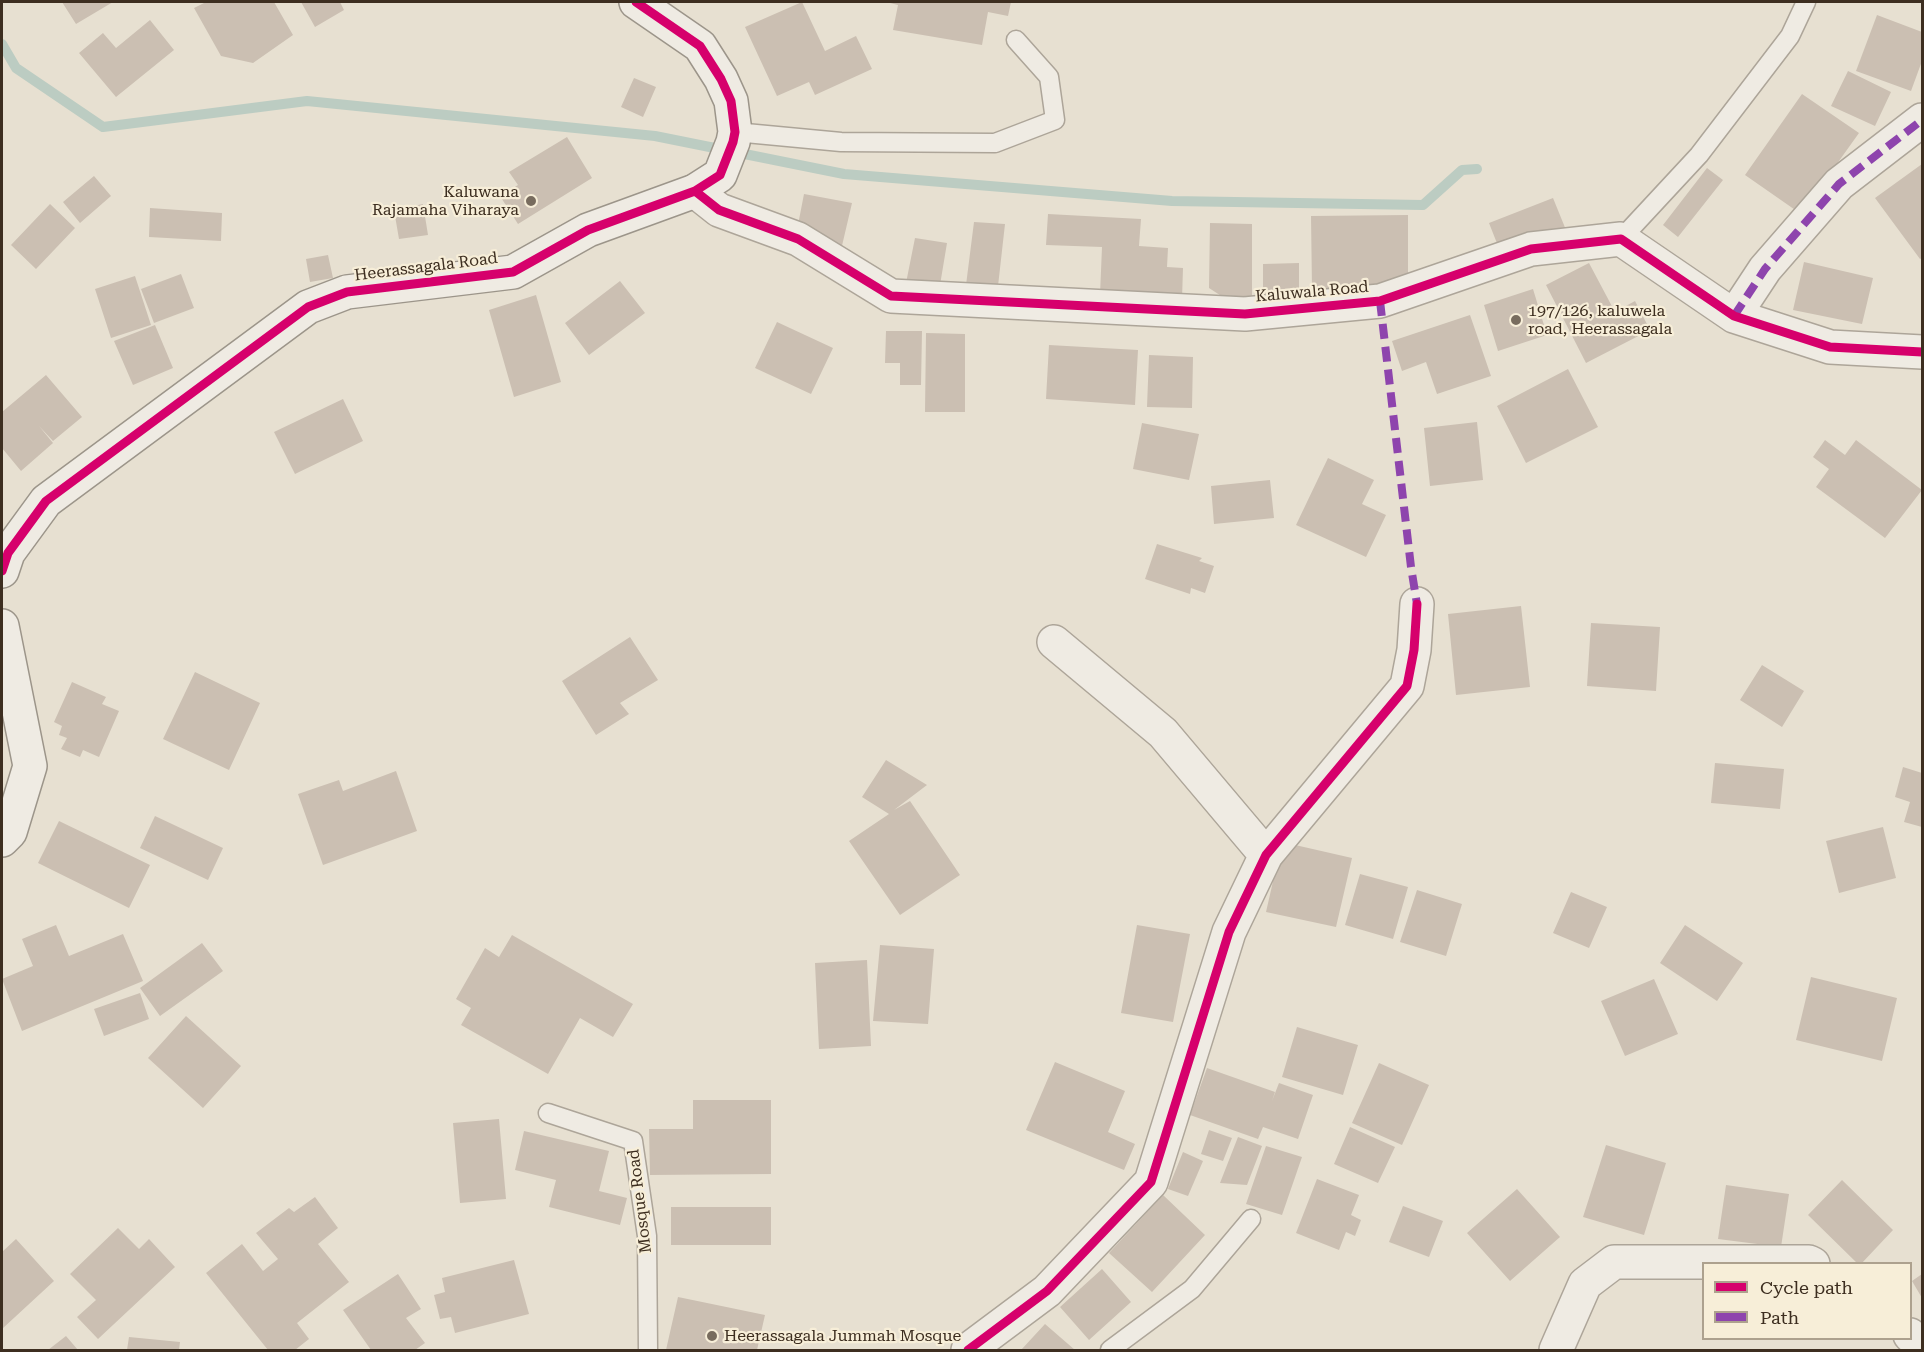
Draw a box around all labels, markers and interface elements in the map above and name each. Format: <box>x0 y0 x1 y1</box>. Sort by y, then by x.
place label: Kaluwana Rajamaha Viharaya <box>372 182 519 220</box>
marker: Kaluwana Rajamaha Viharaya <box>524 194 538 208</box>
street label: Heerassagala Road <box>353 249 499 285</box>
street label: Kaluwala Road <box>1255 277 1369 307</box>
place label: 197/126, kaluwela road, Heerassagala <box>1528 301 1672 339</box>
marker: 197/126, kaluwela road, Heerassagala <box>1509 313 1523 327</box>
street label: Mosque Road <box>624 1148 656 1254</box>
legend <box>1702 1262 1912 1340</box>
text: Cycle path <box>1760 1277 1853 1298</box>
text: Path <box>1760 1307 1799 1328</box>
place label: Heerassagala Jummah Mosque <box>724 1326 961 1346</box>
marker: Heerassagala Jummah Mosque <box>705 1329 719 1343</box>

